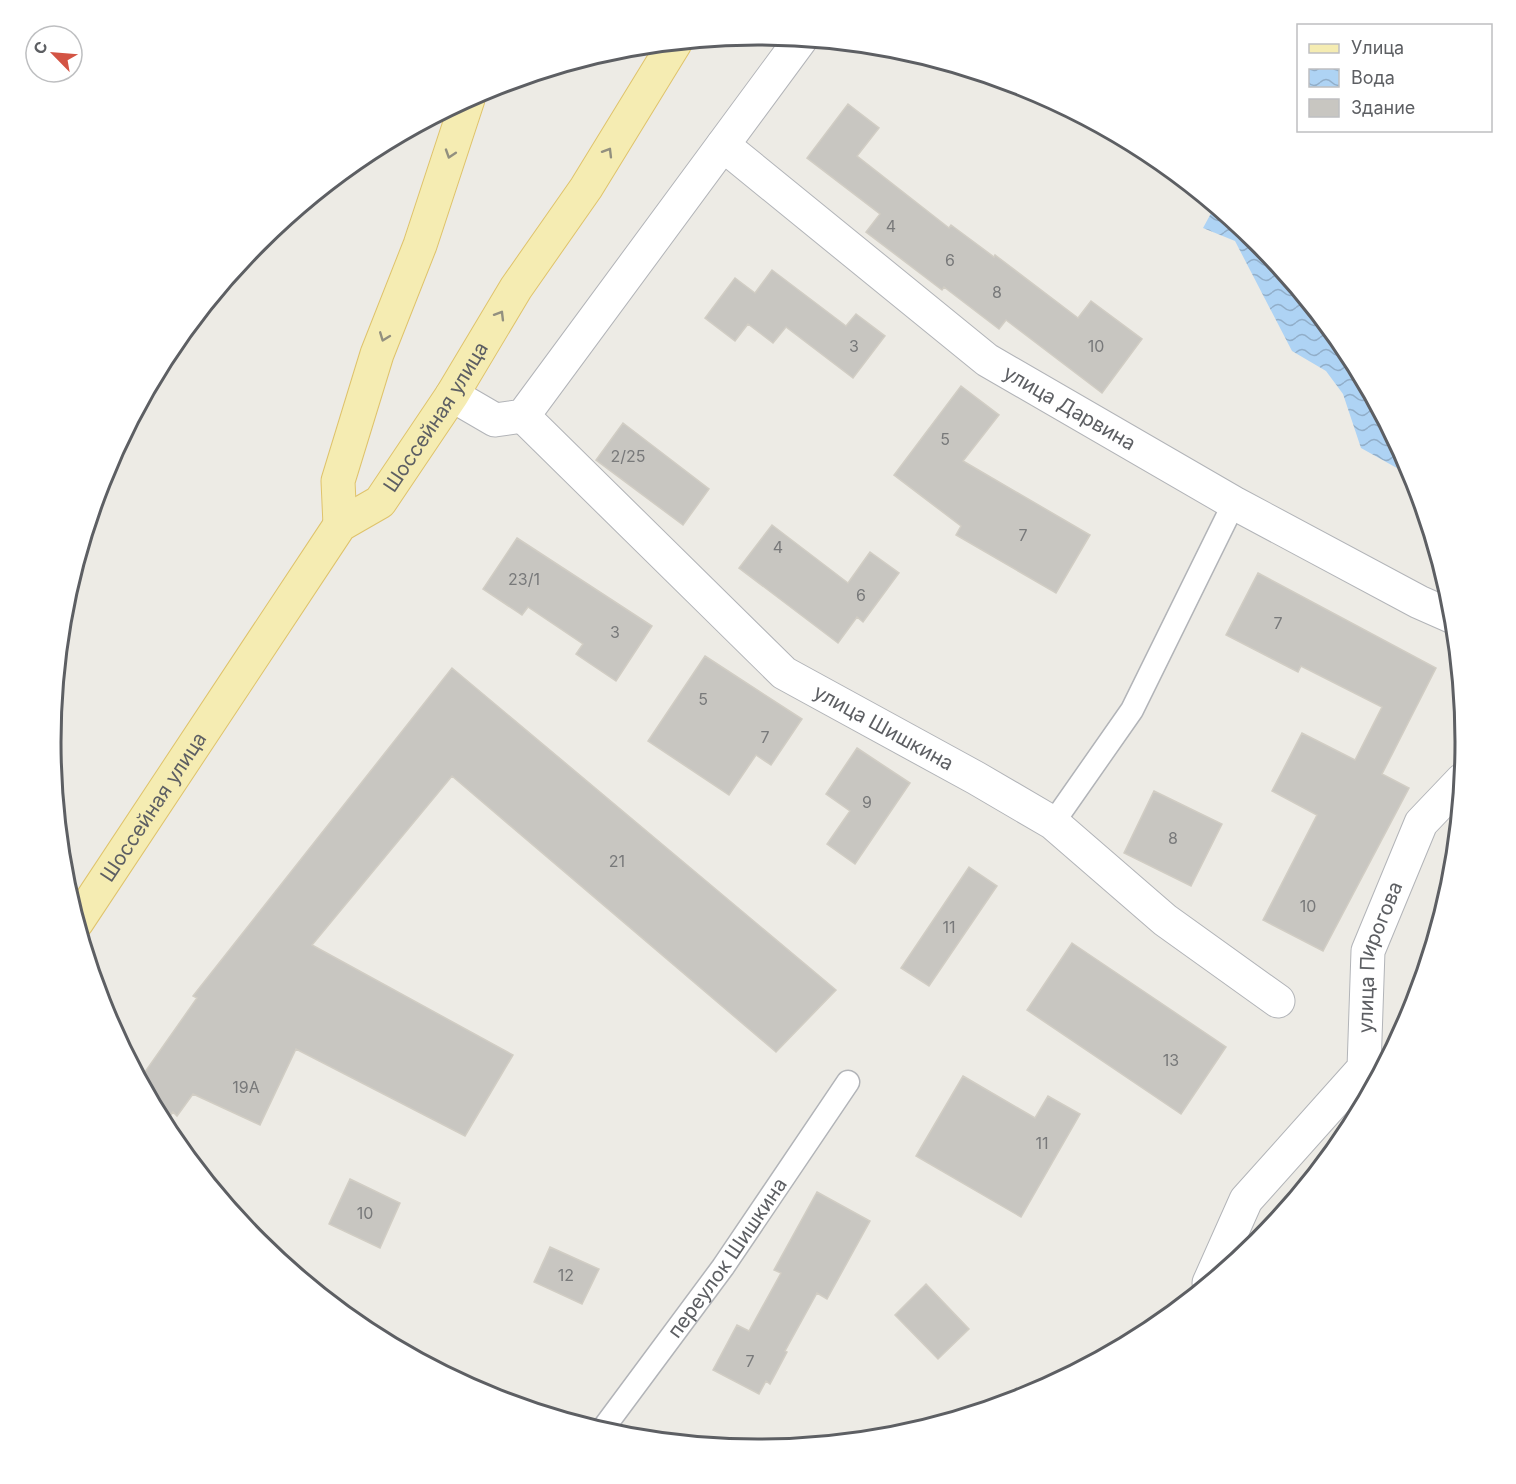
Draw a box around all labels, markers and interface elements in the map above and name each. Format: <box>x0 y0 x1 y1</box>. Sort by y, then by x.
north arrow <box>24 24 84 84</box>
legend <box>1297 24 1492 132</box>
text: Улица <box>1351 37 1404 58</box>
text: С <box>29 38 52 57</box>
text: Вода <box>1351 67 1395 88</box>
text: Здание <box>1351 97 1415 118</box>
one-way arrow <box>445 148 457 159</box>
one-way arrow <box>600 148 611 159</box>
house number: 4 <box>886 216 896 236</box>
house number: 6 <box>945 250 955 270</box>
house number: 8 <box>992 282 1002 302</box>
one-way arrow <box>493 311 505 321</box>
one-way arrow <box>379 331 391 342</box>
house number: 3 <box>849 336 859 356</box>
house number: 10 <box>1088 336 1104 356</box>
street label: Шоссейная улица <box>378 338 493 497</box>
street label: улица Дарвина <box>999 360 1140 455</box>
house number: 5 <box>940 429 950 449</box>
house number: 2/25 <box>610 446 646 466</box>
house number: 7 <box>1018 525 1028 545</box>
house number: 4 <box>773 537 783 557</box>
house number: 23/1 <box>508 569 540 589</box>
house number: 6 <box>856 585 866 605</box>
house number: 7 <box>1273 613 1283 633</box>
house number: 3 <box>610 622 620 642</box>
street label: улица Шишкина <box>810 680 958 775</box>
house number: 5 <box>698 689 708 709</box>
house number: 7 <box>760 727 770 747</box>
street label: Шоссейная улица <box>95 728 211 886</box>
house number: 9 <box>862 792 872 812</box>
house number: 8 <box>1168 828 1178 848</box>
house number: 21 <box>609 851 625 871</box>
street label: улица Пирогова <box>1353 878 1407 1034</box>
house number: 10 <box>1300 896 1316 916</box>
house number: 11 <box>942 917 956 937</box>
house number: 13 <box>1163 1050 1179 1070</box>
house number: 19А <box>232 1077 260 1097</box>
house number: 11 <box>1035 1133 1049 1153</box>
street label: переулок Шишкина <box>663 1173 792 1343</box>
house number: 10 <box>357 1203 373 1223</box>
house number: 12 <box>558 1265 574 1285</box>
house number: 7 <box>745 1351 755 1371</box>

